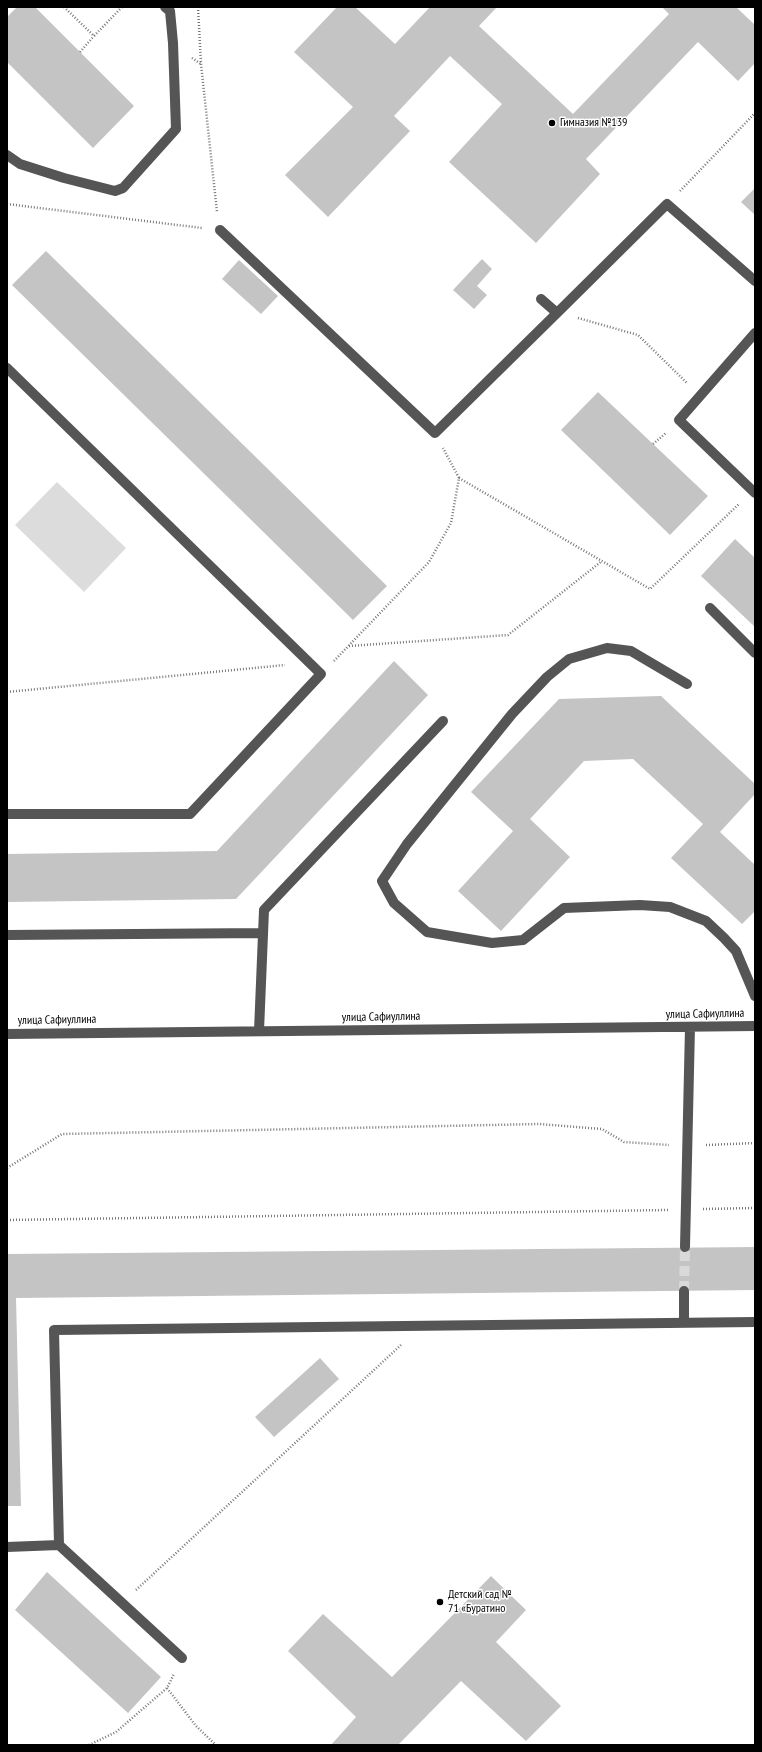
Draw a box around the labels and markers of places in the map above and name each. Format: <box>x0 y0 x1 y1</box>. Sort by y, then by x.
place label: Гимназия №139 <box>560 116 628 130</box>
marker: Гимназия №139 <box>547 118 557 128</box>
place label: Детский сад № 71 «Буратино <box>448 1588 512 1616</box>
marker: Детский сад № 71 «Буратино <box>435 1597 445 1607</box>

